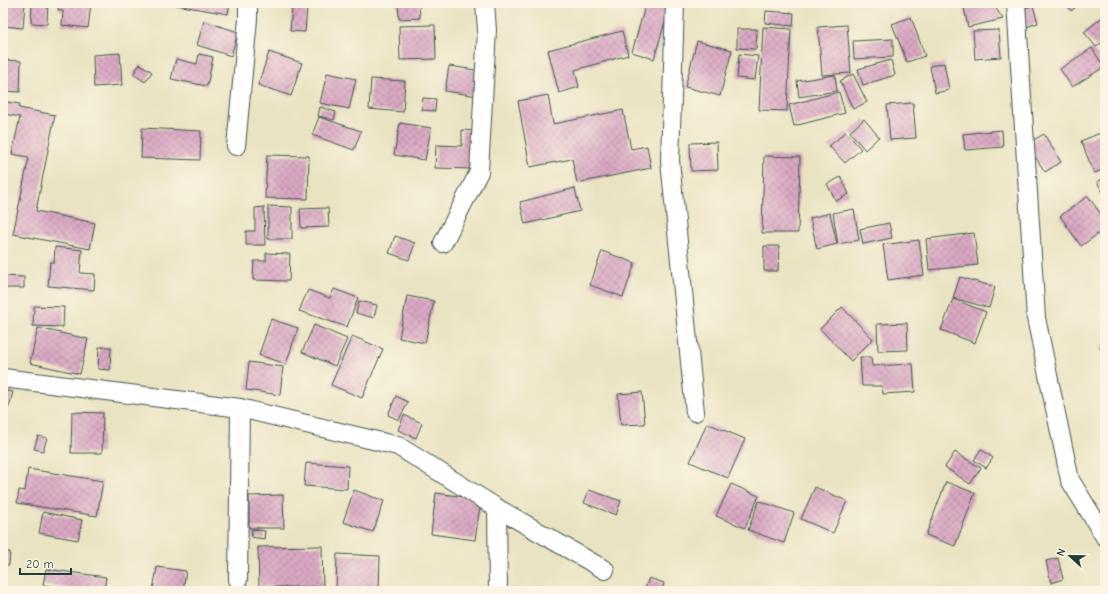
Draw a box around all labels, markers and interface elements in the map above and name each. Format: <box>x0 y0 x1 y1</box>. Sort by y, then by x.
north arrow <box>1050 536 1090 576</box>
text: N <box>1054 547 1069 558</box>
scale bar <box>20 550 71 576</box>
text: 20 m <box>26 557 54 571</box>

